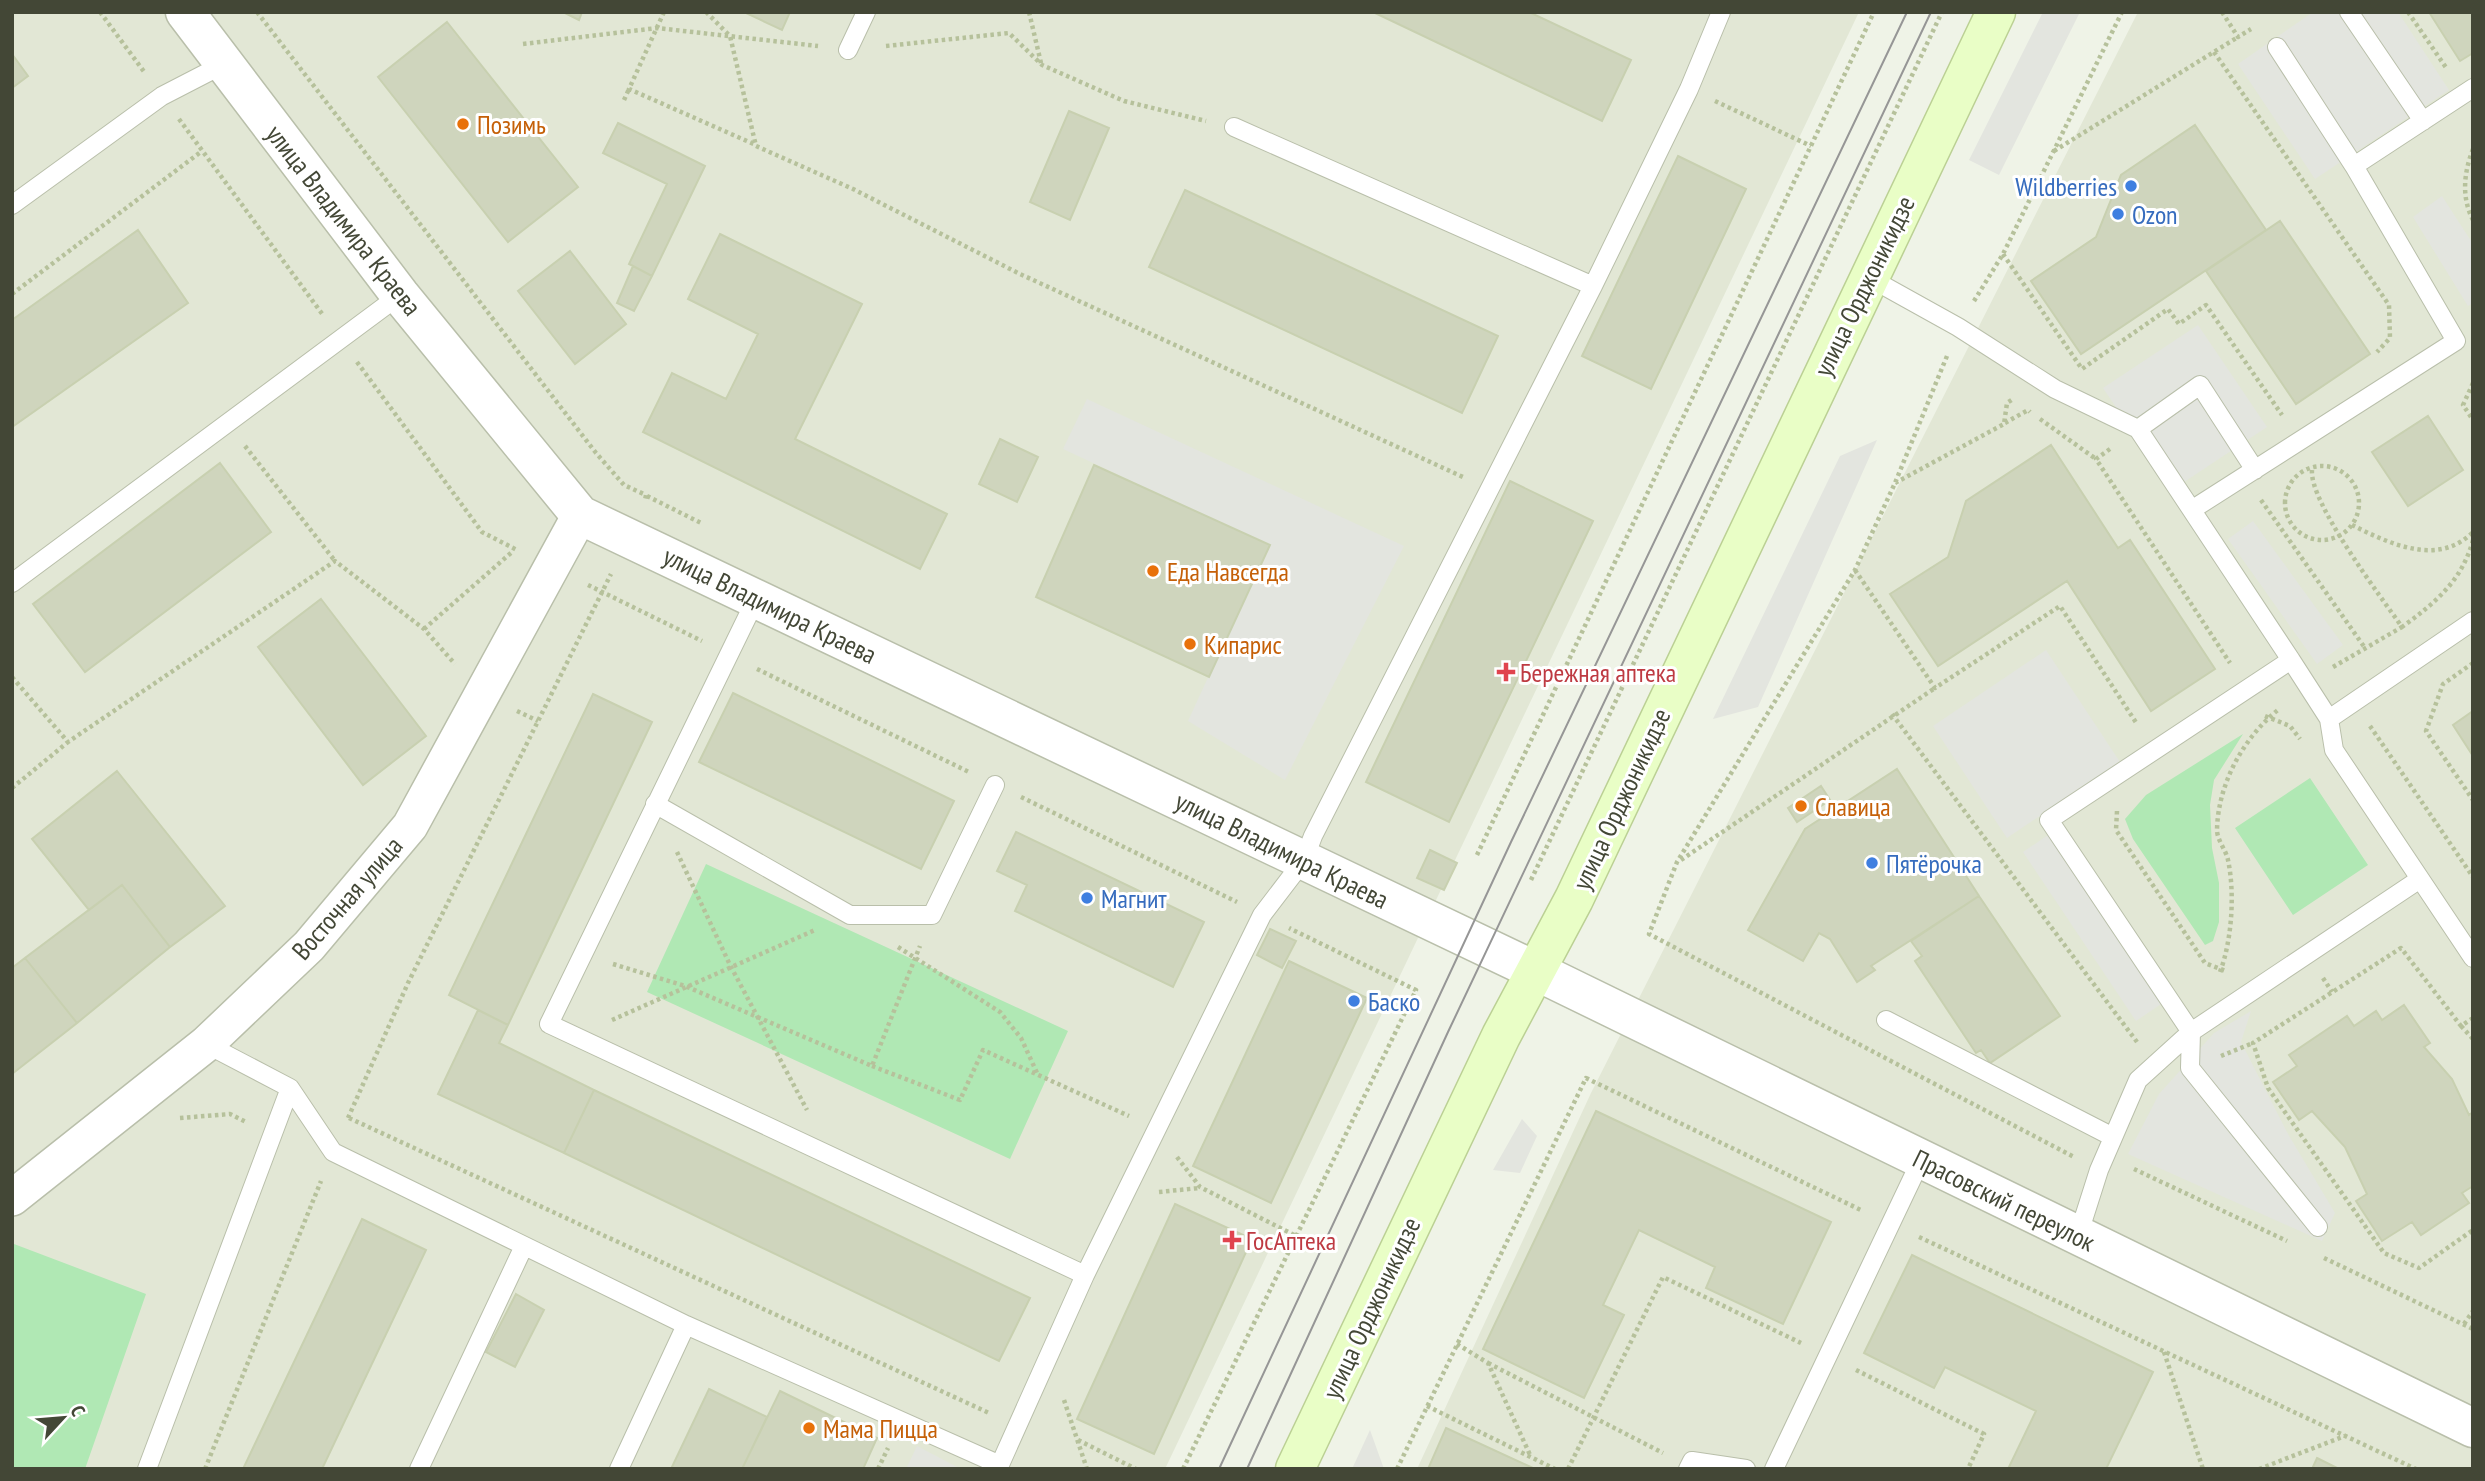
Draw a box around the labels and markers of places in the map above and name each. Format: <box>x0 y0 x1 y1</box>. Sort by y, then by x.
place label: Позимь <box>477 108 546 141</box>
marker: Позимь <box>455 116 471 132</box>
place label: Wildberries <box>2015 170 2117 203</box>
marker: Wildberries <box>2123 178 2139 194</box>
place label: Ozon <box>2132 198 2178 231</box>
marker: Ozon <box>2110 206 2126 222</box>
place label: Еда Навсегда <box>1167 555 1289 588</box>
marker: Еда Навсегда <box>1145 563 1161 579</box>
place label: Кипарис <box>1204 628 1282 661</box>
marker: Кипарис <box>1182 636 1198 652</box>
place label: Бережная аптека <box>1520 656 1676 689</box>
marker: Бережная аптека <box>1498 664 1514 680</box>
place label: Славица <box>1815 790 1891 823</box>
marker: Славица <box>1793 798 1809 814</box>
place label: Пятёрочка <box>1886 847 1982 880</box>
marker: Пятёрочка <box>1864 855 1880 871</box>
place label: Магнит <box>1101 882 1167 915</box>
marker: Магнит <box>1079 890 1095 906</box>
place label: Баско <box>1368 985 1420 1018</box>
marker: Баско <box>1346 993 1362 1009</box>
place label: ГосАптека <box>1246 1224 1336 1257</box>
marker: ГосАптека <box>1224 1232 1240 1248</box>
place label: Мама Пицца <box>823 1412 938 1445</box>
marker: Мама Пицца <box>801 1420 817 1436</box>

